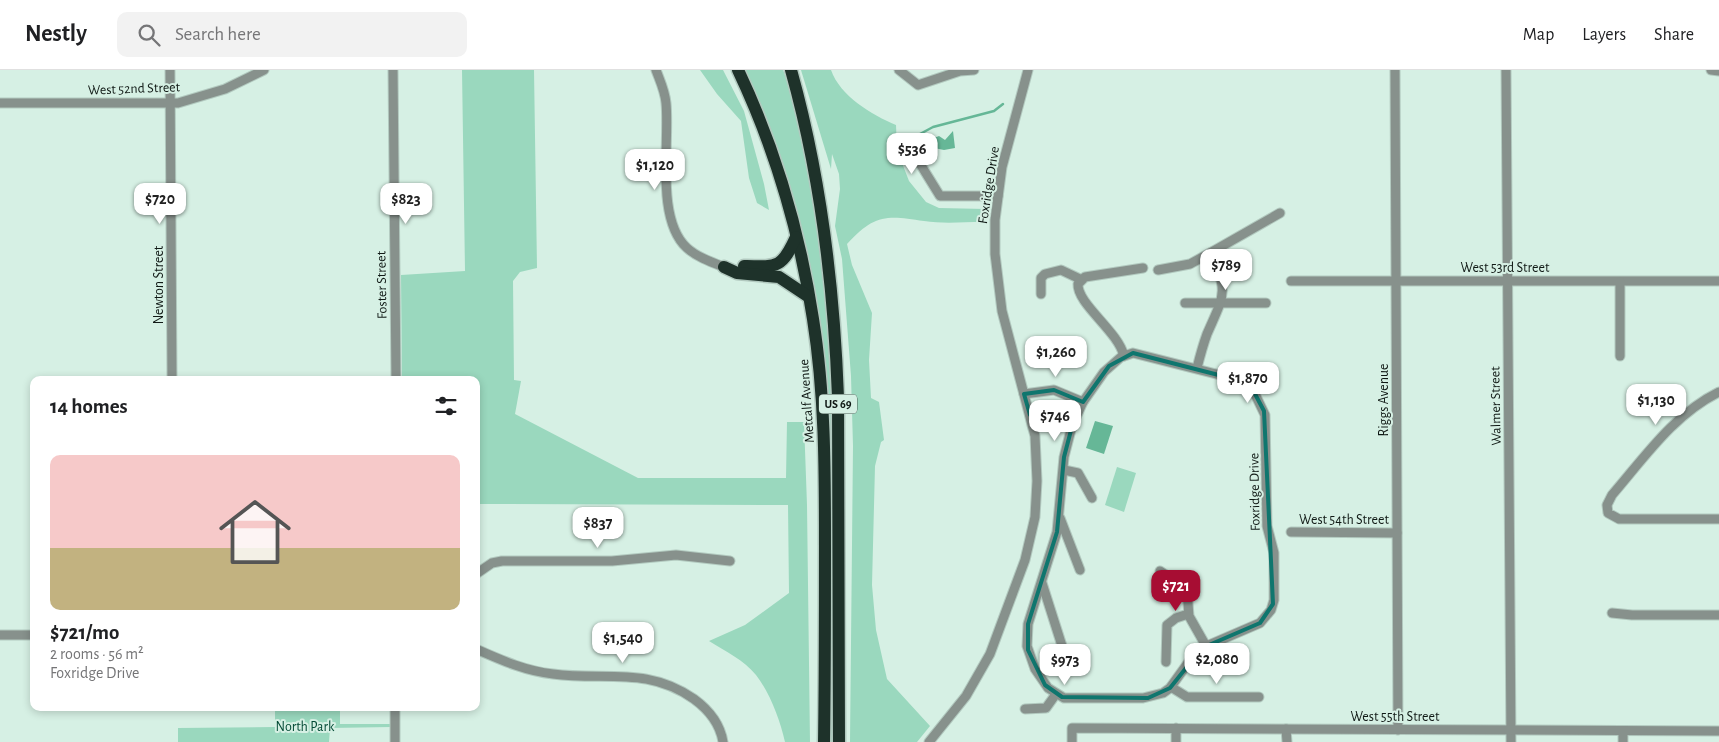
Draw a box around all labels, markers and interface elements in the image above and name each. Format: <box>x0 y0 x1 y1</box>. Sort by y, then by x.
search box <box>117 12 467 57</box>
icon: search <box>135 21 163 49</box>
text: Nestly <box>25 22 87 46</box>
text: Search here <box>175 25 261 44</box>
text: Map <box>1523 26 1554 44</box>
text: Layers <box>1582 26 1626 44</box>
text: Share <box>1654 26 1694 44</box>
street label: West 52nd Street <box>88 80 181 98</box>
pin: $536 <box>882 132 942 175</box>
text: $536 <box>898 141 926 157</box>
street label: Foxridge Drive <box>976 145 1002 225</box>
pin: $1,120 <box>614 148 696 191</box>
text: $1,120 <box>636 157 674 173</box>
pin: $720 <box>130 182 190 225</box>
pin: $823 <box>376 182 436 225</box>
text: $720 <box>145 191 175 207</box>
text: $823 <box>391 191 421 207</box>
street label: Newton Street <box>152 245 166 324</box>
pin: $789 <box>1196 248 1256 291</box>
street label: Foster Street <box>374 250 390 319</box>
text: $789 <box>1211 257 1241 273</box>
street label: West 53rd Street <box>1461 261 1550 275</box>
pin: $1,260 <box>1015 336 1097 378</box>
text: $1,260 <box>1036 344 1076 360</box>
street label: Metcalf Avenue <box>797 359 817 443</box>
pin: $1,870 <box>1207 362 1289 404</box>
street label: Riggs Avenue <box>1377 363 1391 437</box>
street label: Walmer Street <box>1488 366 1504 446</box>
text: $1,870 <box>1228 370 1268 386</box>
pin: $1,130 <box>1615 384 1697 426</box>
icon: filters <box>432 392 460 420</box>
text: $1,130 <box>1637 392 1675 408</box>
road number: US 69 <box>819 394 857 414</box>
text: 14 homes <box>50 396 128 417</box>
pin: $746 <box>1025 400 1085 442</box>
text: $746 <box>1040 408 1070 424</box>
street label: Foxridge Drive <box>1247 453 1263 531</box>
icon: home <box>210 487 300 577</box>
pin: $837 <box>568 506 628 549</box>
street label: West 54th Street <box>1299 513 1389 527</box>
text: $837 <box>584 515 612 531</box>
pin: $721 <box>1146 570 1206 612</box>
text: $721 <box>1162 578 1190 594</box>
text: $721/mo <box>50 622 119 643</box>
pin: $1,540 <box>582 622 664 664</box>
text: $1,540 <box>603 630 643 646</box>
pin: $2,080 <box>1176 642 1258 685</box>
pin: $973 <box>1035 644 1095 686</box>
text: 2 rooms · 56 m² <box>50 646 144 662</box>
text: $2,080 <box>1196 651 1238 667</box>
text: $973 <box>1051 652 1079 668</box>
text: Foxridge Drive <box>50 665 139 681</box>
street label: West 55th Street <box>1350 710 1440 724</box>
park label: North Park <box>276 720 335 734</box>

